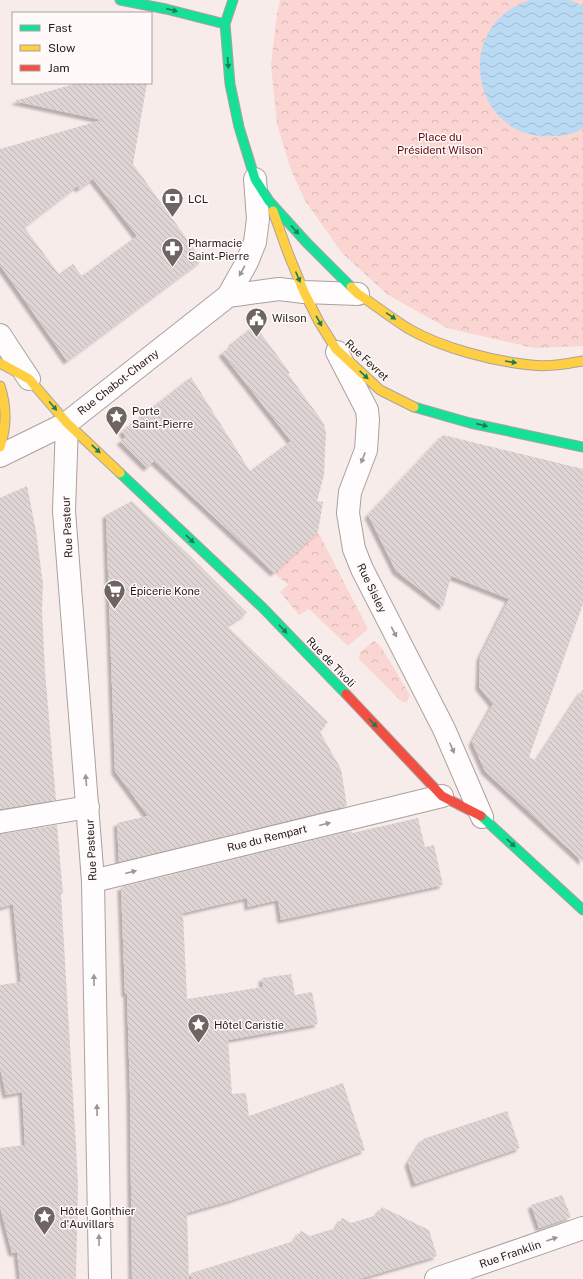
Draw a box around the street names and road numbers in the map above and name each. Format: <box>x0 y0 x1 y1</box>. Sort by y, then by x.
street label: Rue Fevret <box>343 337 391 383</box>
street label: Rue Chabot-Charny <box>75 347 161 417</box>
street label: Rue Pasteur <box>59 496 75 558</box>
street label: Rue Sisley <box>355 561 389 615</box>
street label: Rue de Tivoli <box>304 635 358 689</box>
street label: Rue Pasteur <box>83 819 99 881</box>
street label: Rue du Rempart <box>226 822 308 854</box>
street label: Rue Franklin <box>478 1238 542 1270</box>

